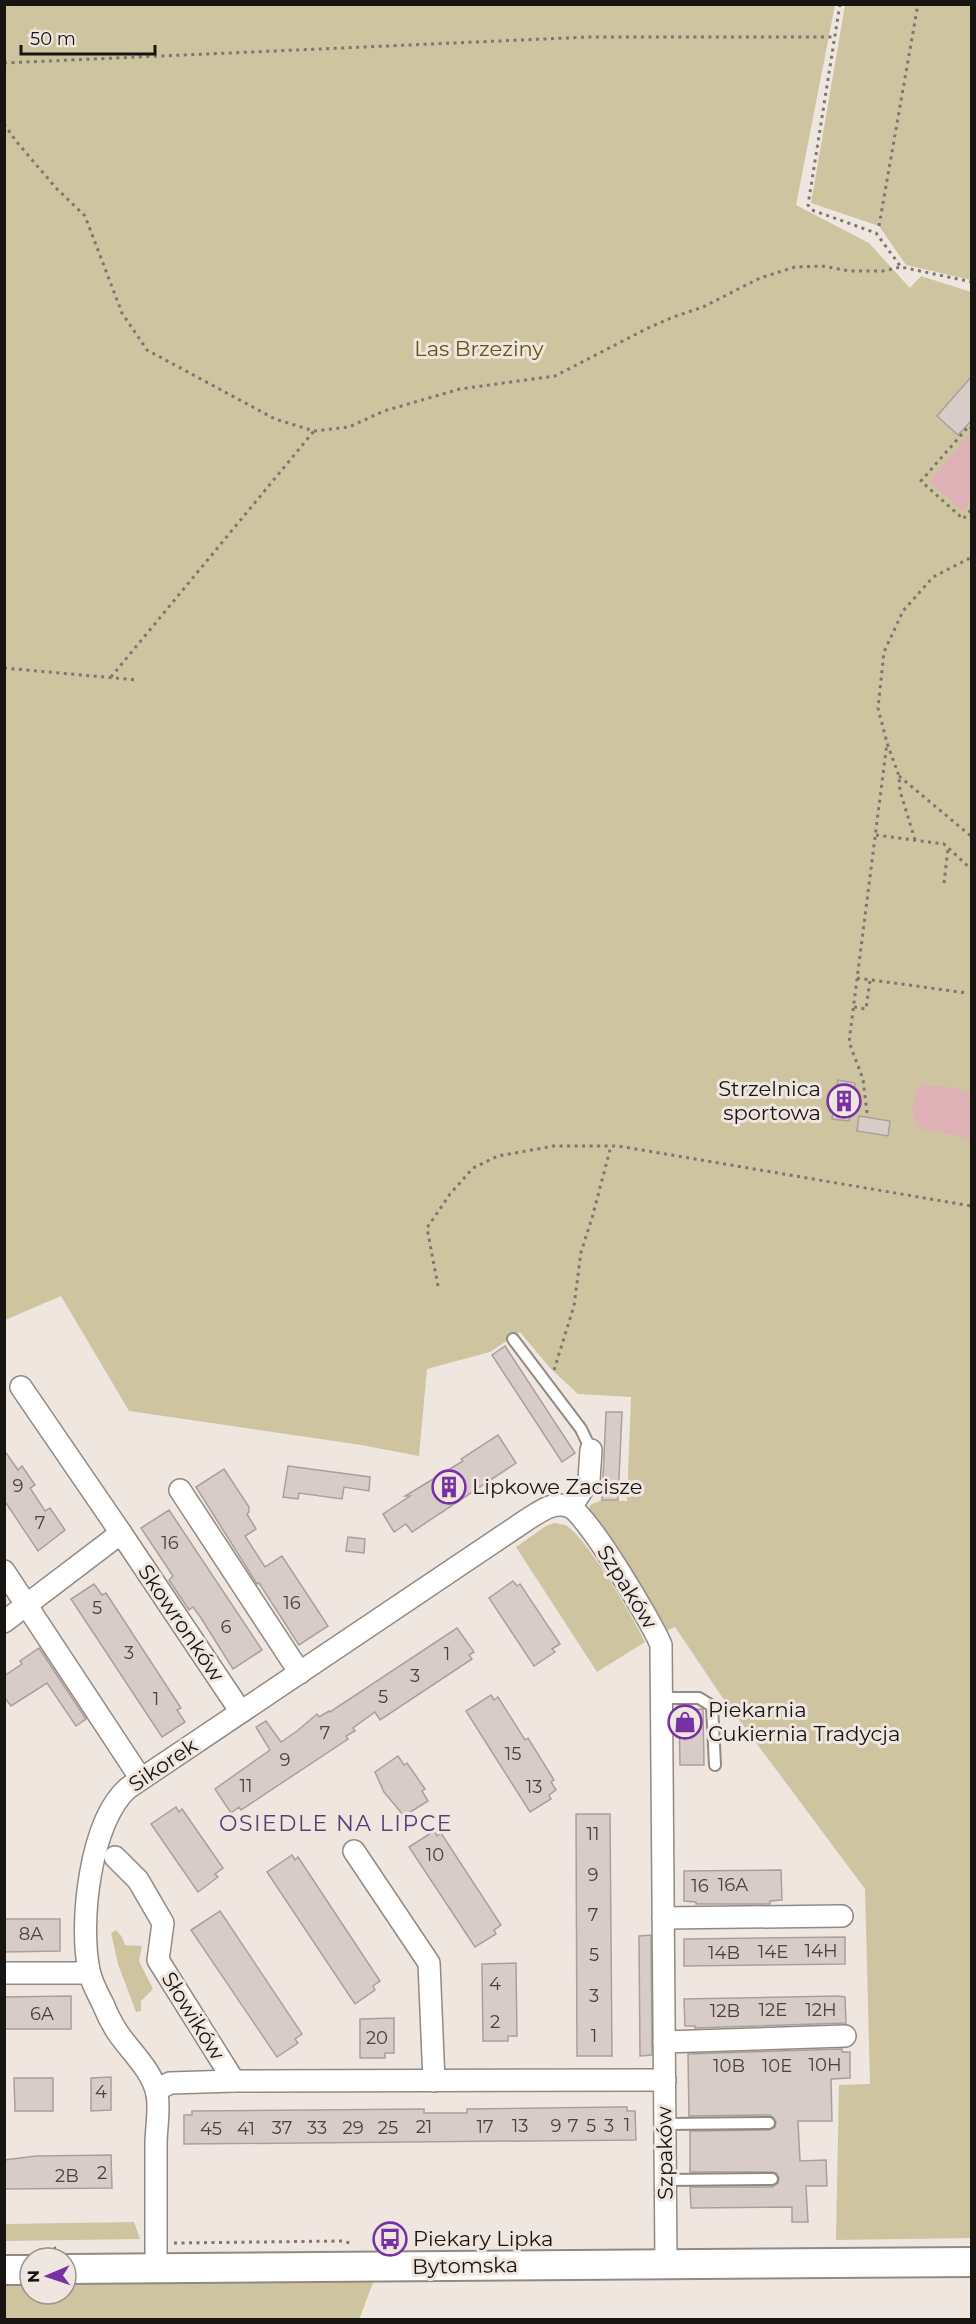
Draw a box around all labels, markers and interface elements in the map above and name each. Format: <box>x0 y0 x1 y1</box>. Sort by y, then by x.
scale bar <box>21 18 154 56</box>
text: 50 m <box>30 28 76 50</box>
park label: Las Brzeziny <box>414 336 544 361</box>
place label: Strzelnica sportowa <box>718 1076 821 1125</box>
building icon: Strzelnica sportowa <box>826 1083 862 1119</box>
building icon: Lipkowe Zacisze <box>431 1469 467 1505</box>
place label: Lipkowe Zacisze <box>472 1474 642 1499</box>
house number: 9 <box>13 1475 24 1497</box>
house number: 7 <box>35 1512 45 1534</box>
house number: 16 <box>161 1532 179 1554</box>
street label: Szpaków <box>592 1540 663 1634</box>
street label: Skowronków <box>133 1560 230 1686</box>
house number: 16 <box>283 1592 301 1614</box>
house number: 5 <box>92 1597 102 1619</box>
house number: 6 <box>221 1616 232 1638</box>
house number: 3 <box>124 1642 134 1664</box>
house number: 1 <box>444 1643 450 1665</box>
house number: 3 <box>410 1665 420 1687</box>
house number: 5 <box>378 1686 388 1708</box>
house number: 1 <box>153 1688 159 1710</box>
place label: Piekarnia Cukiernia Tradycja <box>708 1697 900 1746</box>
shop icon: Piekarnia Cukiernia Tradycja <box>667 1704 703 1740</box>
house number: 7 <box>320 1722 330 1744</box>
street label: Sikorek <box>124 1732 202 1797</box>
house number: 15 <box>505 1743 521 1765</box>
house number: 9 <box>280 1749 291 1771</box>
house number: 11 <box>240 1775 253 1797</box>
house number: 13 <box>526 1776 542 1798</box>
district label: OSIEDLE NA LIPCE <box>219 1810 453 1837</box>
house number: 11 <box>587 1823 600 1845</box>
house number: 10 <box>426 1844 444 1866</box>
house number: 9 <box>588 1864 599 1886</box>
house number: 16A <box>718 1874 748 1896</box>
house number: 16 <box>691 1875 709 1897</box>
house number: 7 <box>588 1904 598 1926</box>
house number: 8A <box>19 1923 43 1945</box>
house number: 14H <box>804 1940 838 1962</box>
house number: 14E <box>758 1941 788 1963</box>
house number: 14B <box>708 1942 740 1964</box>
house number: 5 <box>589 1944 599 1966</box>
street label: Słowików <box>157 1967 231 2065</box>
house number: 4 <box>489 1973 501 1995</box>
house number: 3 <box>589 1985 599 2007</box>
house number: 12E <box>759 1999 787 2021</box>
house number: 12H <box>805 1999 837 2021</box>
house number: 12B <box>710 2000 740 2022</box>
house number: 6A <box>30 2003 54 2025</box>
house number: 2 <box>490 2011 500 2033</box>
house number: 1 <box>591 2025 597 2047</box>
house number: 20 <box>366 2027 388 2049</box>
house number: 10H <box>808 2054 842 2076</box>
house number: 10B <box>713 2055 745 2077</box>
house number: 10E <box>762 2055 792 2077</box>
house number: 4 <box>95 2081 107 2103</box>
street label: Szpaków <box>651 2105 678 2200</box>
house number: 1 <box>624 2114 630 2136</box>
house number: 13 <box>512 2115 528 2137</box>
house number: 9 <box>551 2115 562 2137</box>
house number: 7 <box>568 2115 578 2137</box>
house number: 5 <box>586 2115 596 2137</box>
house number: 3 <box>604 2115 614 2137</box>
house number: 21 <box>416 2116 432 2138</box>
house number: 17 <box>476 2116 494 2138</box>
house number: 37 <box>272 2117 292 2139</box>
house number: 33 <box>307 2117 327 2139</box>
house number: 29 <box>342 2117 364 2139</box>
house number: 25 <box>378 2117 398 2139</box>
house number: 45 <box>200 2118 222 2140</box>
house number: 41 <box>237 2118 255 2140</box>
house number: 2 <box>97 2162 107 2184</box>
house number: 2B <box>55 2165 79 2187</box>
bus stop icon: Piekary Lipka <box>372 2221 408 2257</box>
place label: Piekary Lipka <box>413 2226 553 2251</box>
north arrow <box>18 2246 78 2306</box>
street label: Bytomska <box>412 2252 518 2279</box>
text: N <box>24 2270 43 2283</box>

